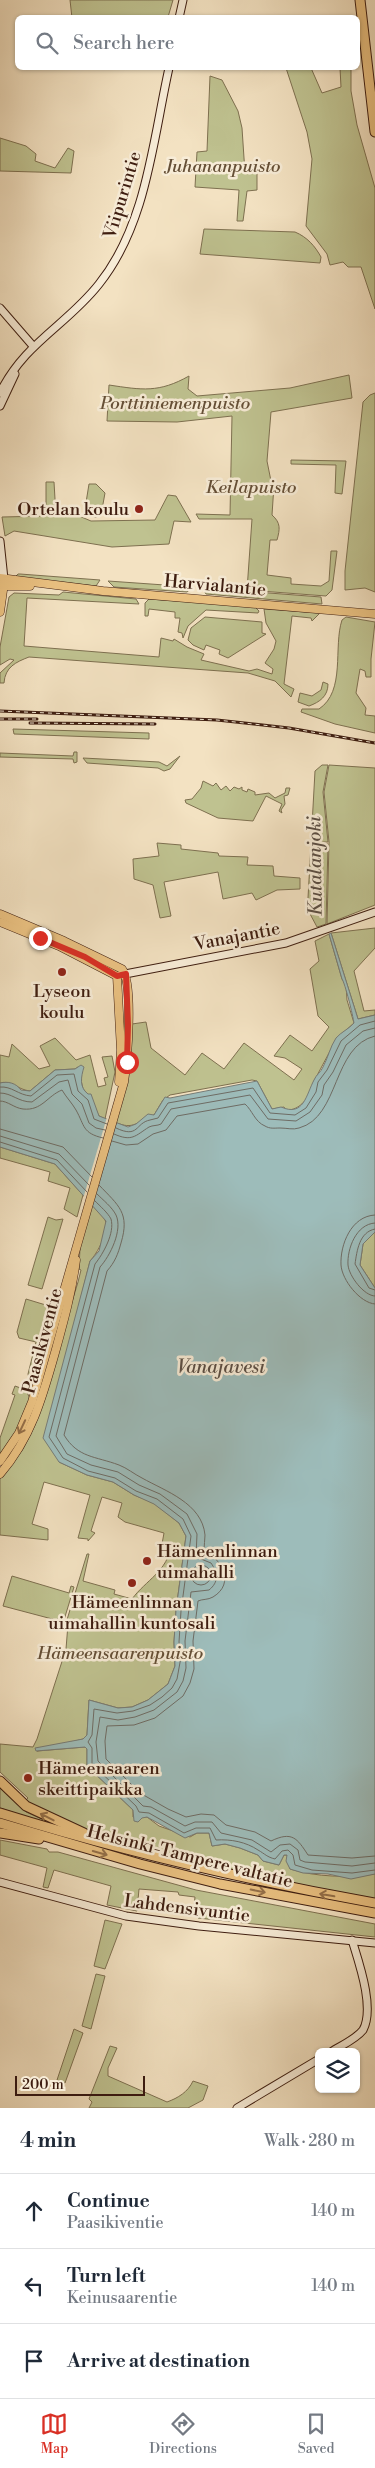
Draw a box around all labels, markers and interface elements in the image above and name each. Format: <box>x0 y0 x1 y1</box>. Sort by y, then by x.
search box <box>15 15 360 70</box>
icon: search <box>33 29 61 57</box>
text: Search here <box>73 31 174 55</box>
street label: Viipurintie <box>98 148 147 243</box>
park label: Juhananpuisto <box>163 155 281 178</box>
park label: Porttiniemenpuisto <box>99 392 250 415</box>
park label: Keilapuisto <box>205 476 297 499</box>
place label: Ortelan koulu <box>17 498 130 521</box>
marker: Ortelan koulu <box>133 503 145 515</box>
street label: Harvialantie <box>163 570 267 601</box>
water label: Kutalanjoki <box>302 816 328 916</box>
street label: Vanajantie <box>191 917 282 956</box>
route end <box>29 927 52 950</box>
marker: Lyseon koulu <box>56 966 68 978</box>
place label: Lyseon koulu <box>33 980 91 1024</box>
route start <box>116 1051 139 1074</box>
street label: Paasikiventie <box>17 1286 68 1397</box>
water label: Vanajavesi <box>177 1355 265 1379</box>
one-way arrow <box>17 1419 27 1434</box>
place label: Hämeenlinnan uimahalli <box>157 1540 278 1584</box>
marker: Hämeenlinnan uimahalli <box>141 1555 153 1567</box>
marker: Hämeenlinnan uimahallin kuntosali <box>126 1577 138 1589</box>
place label: Hämeenlinnan uimahallin kuntosali <box>48 1591 216 1635</box>
park label: Hämeensaarenpuisto <box>36 1642 203 1665</box>
place label: Hämeensaaren skeittipaikka <box>38 1757 160 1801</box>
marker: Hämeensaaren skeittipaikka <box>22 1772 34 1784</box>
one-way arrow <box>40 1812 55 1821</box>
street label: Helsinki-Tampere valtatie <box>85 1820 295 1893</box>
one-way arrow <box>92 1848 108 1858</box>
one-way arrow <box>250 1887 266 1897</box>
street label: Lahdensivuntie <box>123 1889 251 1928</box>
one-way arrow <box>319 1889 335 1899</box>
map controls <box>315 2048 360 2093</box>
button: layers <box>315 2048 360 2093</box>
scale bar <box>15 2073 145 2096</box>
text: 200 m <box>22 2076 64 2094</box>
text: 4 min <box>20 2128 76 2154</box>
text: Walk · 280 m <box>264 2131 355 2151</box>
text: Continue <box>67 2189 150 2213</box>
icon: ahead <box>20 2197 48 2225</box>
text: 140 m <box>311 2201 355 2221</box>
text: Paasikiventie <box>67 2213 164 2233</box>
text: Turn left <box>67 2264 146 2288</box>
icon: left <box>20 2272 48 2300</box>
text: 140 m <box>311 2276 355 2296</box>
text: Keinusaarentie <box>67 2288 177 2308</box>
icon: arrive <box>20 2347 48 2375</box>
text: Arrive at destination <box>67 2349 250 2373</box>
tab: Map <box>40 2410 68 2458</box>
tab: Directions <box>149 2410 217 2458</box>
tab: Saved <box>298 2410 335 2458</box>

